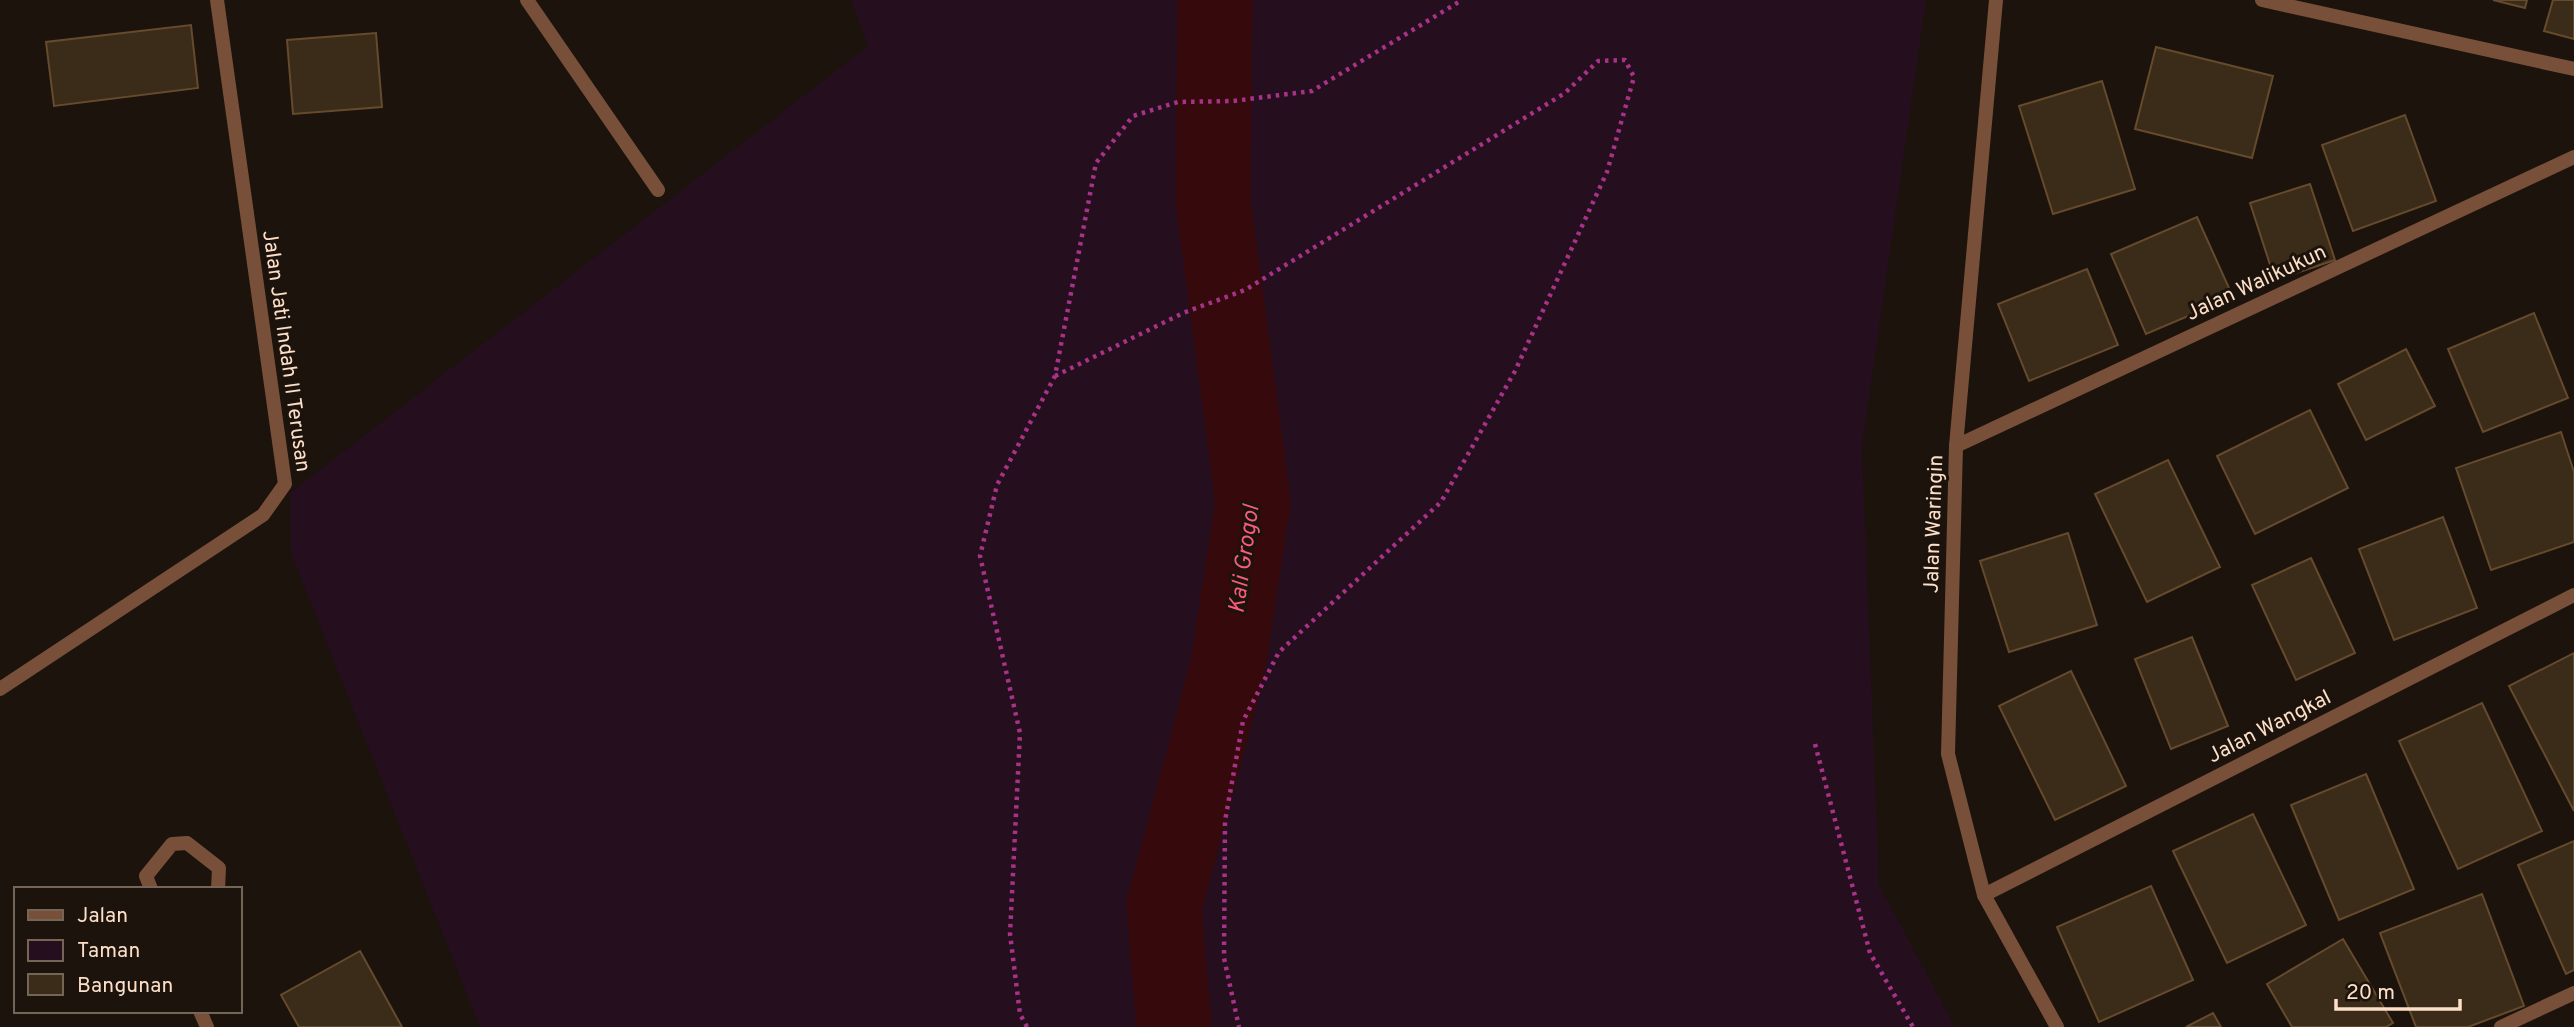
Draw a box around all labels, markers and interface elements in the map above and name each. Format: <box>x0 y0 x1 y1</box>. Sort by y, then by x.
street label: Jalan Jati Indah II Terusan <box>255 228 316 474</box>
street label: Jalan Walikukun <box>2182 239 2331 328</box>
street label: Jalan Waringin <box>1919 454 1950 594</box>
water label: Kali Grogol <box>1224 502 1268 615</box>
street label: Jalan Wangkal <box>2203 685 2336 770</box>
legend <box>14 887 242 1013</box>
text: Jalan <box>77 903 128 930</box>
text: Taman <box>77 938 140 965</box>
scale bar <box>2336 968 2460 1012</box>
text: Bangunan <box>77 973 173 1000</box>
text: 20 m <box>2346 980 2395 1007</box>

